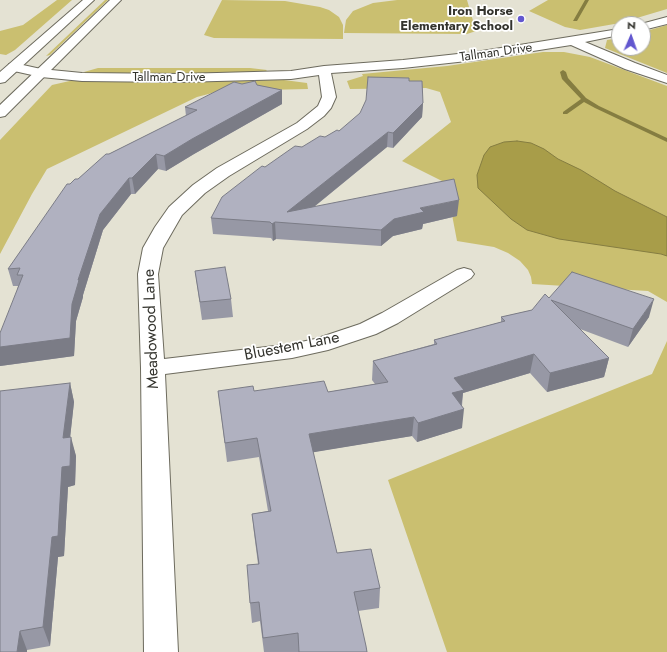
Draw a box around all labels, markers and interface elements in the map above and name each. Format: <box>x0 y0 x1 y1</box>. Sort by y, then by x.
place label: Iron Horse Elementary School <box>400 4 513 35</box>
marker: Iron Horse Elementary School <box>516 14 526 24</box>
north arrow <box>611 16 651 56</box>
text: N <box>627 17 636 33</box>
street label: Tallman Drive <box>459 40 533 66</box>
street label: Tallman Drive <box>133 70 205 86</box>
street label: Meadowood Lane <box>140 269 164 389</box>
street label: Bluestem Lane <box>243 328 341 366</box>

